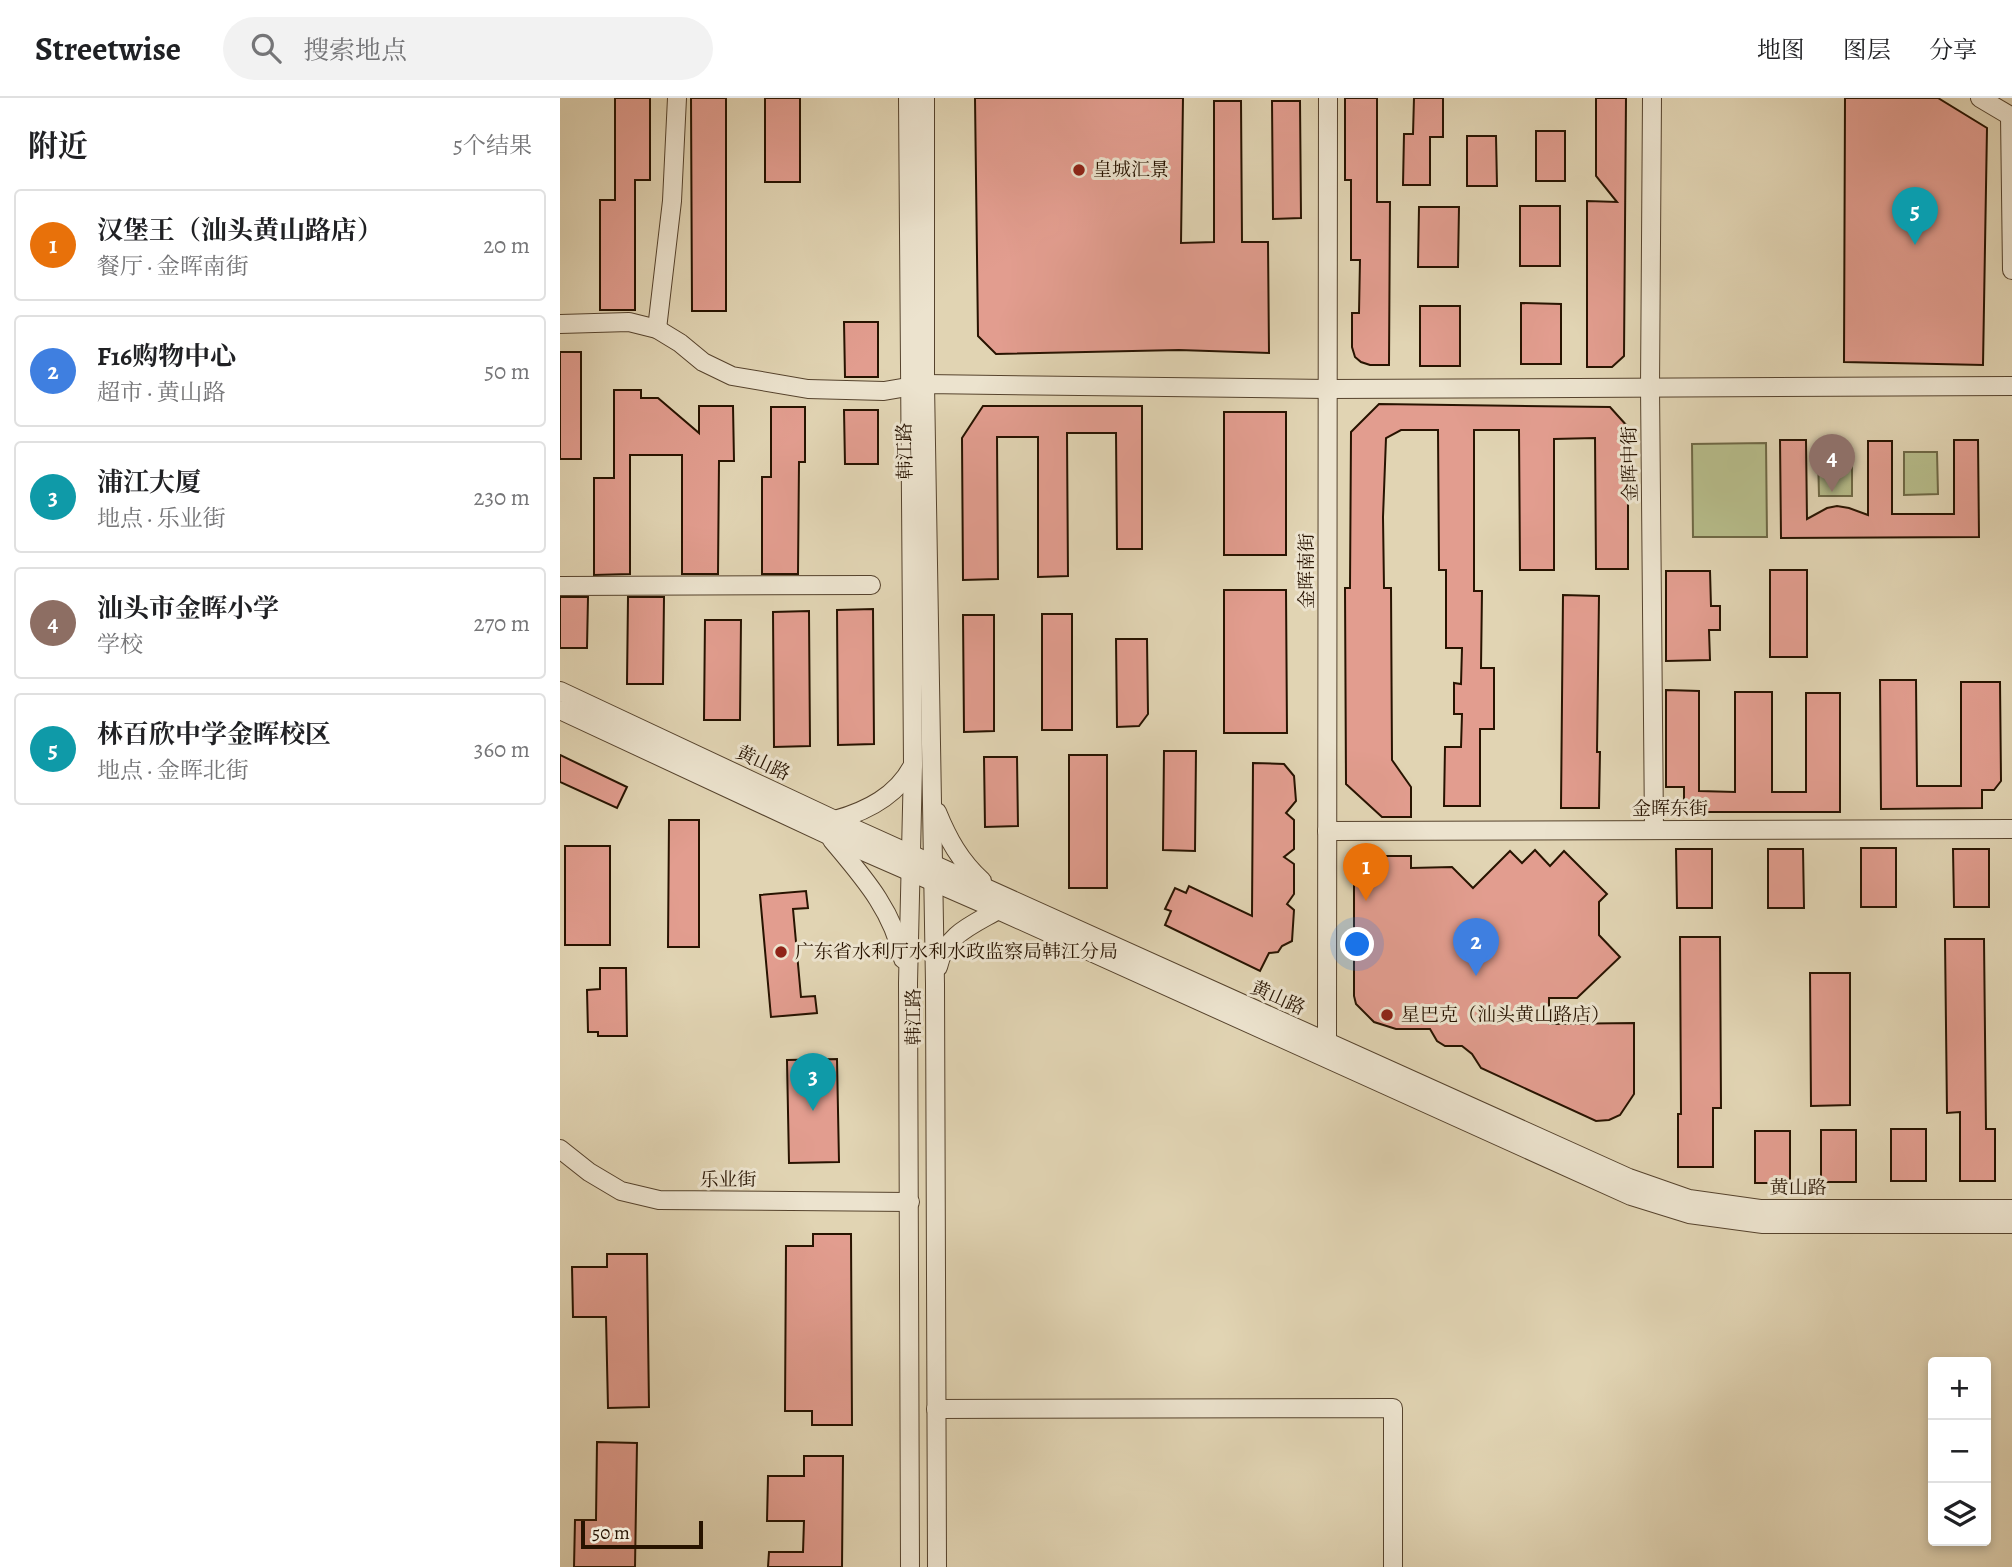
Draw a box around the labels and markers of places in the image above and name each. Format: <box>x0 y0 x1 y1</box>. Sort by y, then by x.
place label: 皇城汇景 <box>1093 157 1169 183</box>
marker: 皇城汇景 <box>1071 162 1087 178</box>
pin: 5 <box>1892 187 1938 245</box>
pin: 4 <box>1809 434 1855 492</box>
pin: 1 <box>1343 843 1389 901</box>
pin: 2 <box>1453 918 1499 976</box>
place label: 广东省水利厅水利水政监察局韩江分局 <box>795 939 1118 965</box>
marker: 广东省水利厅水利水政监察局韩江分局 <box>773 944 789 960</box>
place label: 星巴克（汕头黄山路店） <box>1401 1002 1610 1028</box>
marker: 星巴克（汕头黄山路店） <box>1379 1007 1395 1023</box>
pin: 3 <box>790 1053 836 1111</box>

